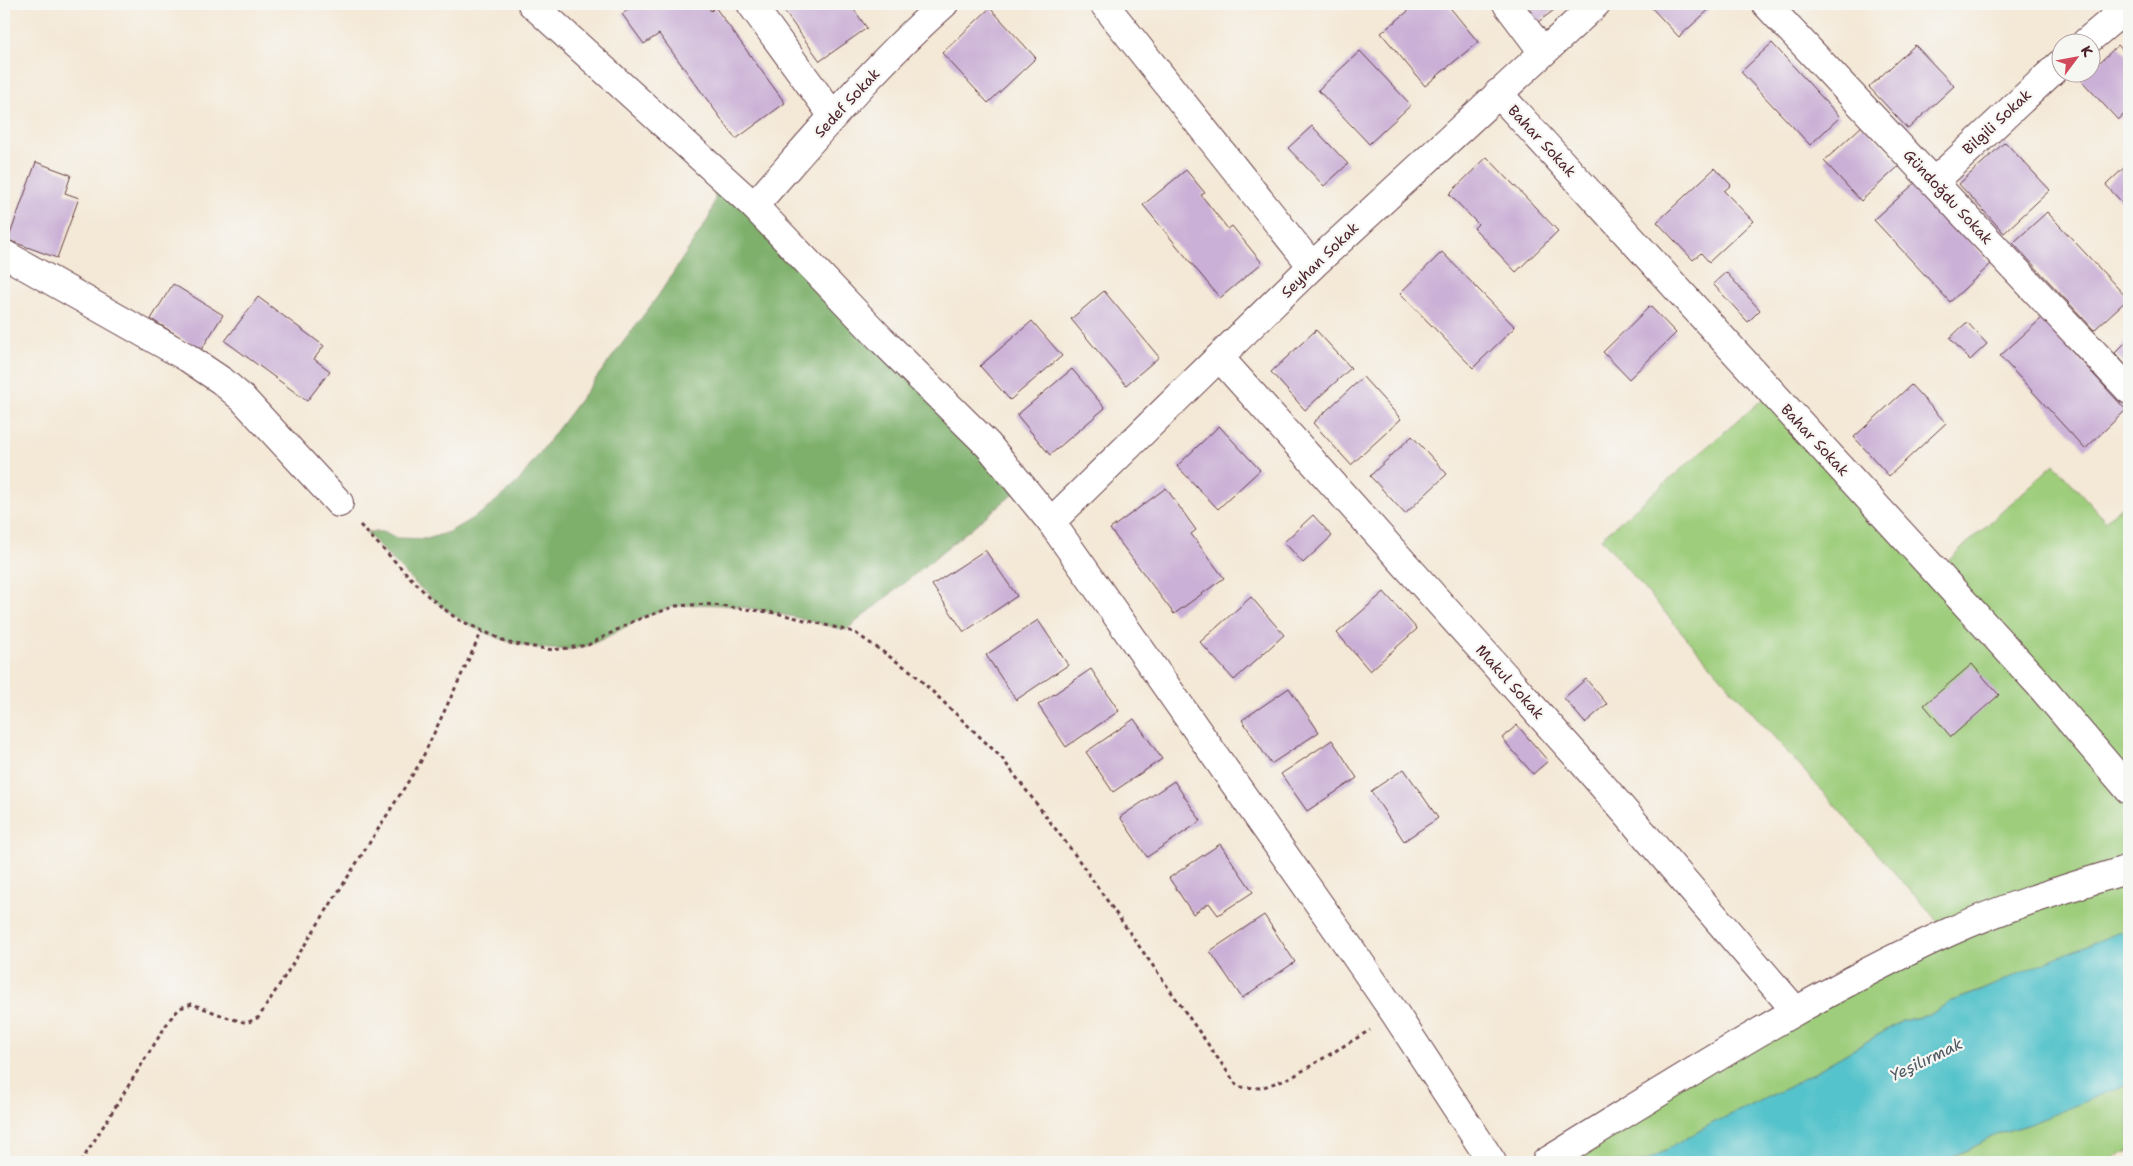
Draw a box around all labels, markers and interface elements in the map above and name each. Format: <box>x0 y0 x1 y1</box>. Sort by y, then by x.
north arrow <box>2050 32 2100 82</box>
text: K <box>2077 42 2097 60</box>
street label: Sedef Sokak <box>810 64 884 142</box>
street label: Bilgili Sokak <box>1958 85 2036 159</box>
street label: Bahar Sokak <box>1503 101 1581 181</box>
street label: Gündoğdu Sokak <box>1899 145 1997 249</box>
street label: Seyhan Sokak <box>1277 218 1363 302</box>
street label: Bahar Sokak <box>1776 400 1854 480</box>
street label: Makul Sokak <box>1471 641 1549 723</box>
water label: Yeşilırmak <box>1886 1033 1966 1086</box>

